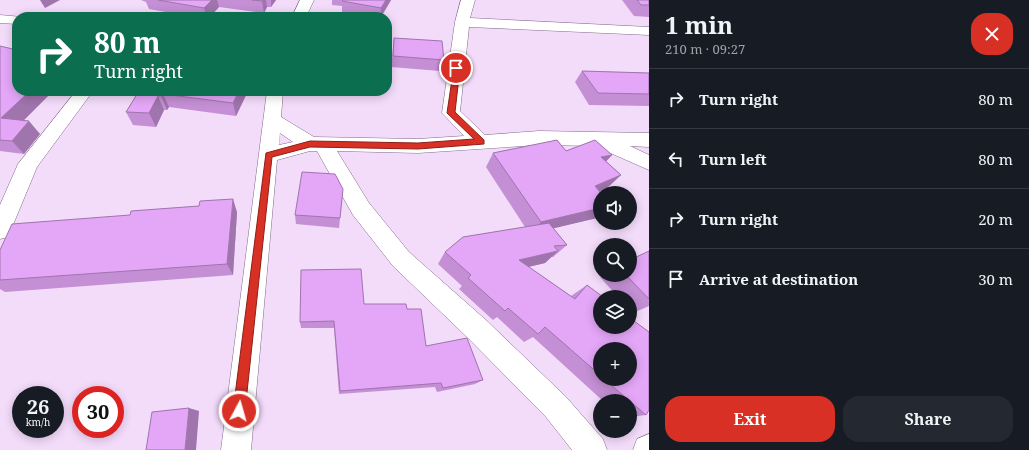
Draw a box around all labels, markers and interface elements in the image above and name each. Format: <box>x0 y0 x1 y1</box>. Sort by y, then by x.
text: 1 min <box>665 8 733 41</box>
button: close <box>971 13 1013 55</box>
text: 80 m <box>94 23 161 61</box>
icon: right <box>28 28 80 80</box>
text: 210 m · 09:27 <box>665 40 745 58</box>
pin <box>439 51 473 85</box>
icon: arrive <box>445 57 467 79</box>
text: Turn right <box>94 59 183 83</box>
icon: right <box>665 88 687 110</box>
text: Turn right <box>699 89 778 109</box>
text: 80 m <box>978 89 1013 109</box>
icon: left <box>665 148 687 170</box>
text: Turn left <box>699 149 767 169</box>
text: 80 m <box>978 149 1013 169</box>
map controls <box>593 186 637 438</box>
button: sound <box>593 186 637 230</box>
icon: right <box>665 208 687 230</box>
text: Turn right <box>699 209 778 229</box>
text: 20 m <box>978 209 1013 229</box>
button: search <box>593 238 637 282</box>
icon: arrive <box>665 268 687 290</box>
text: Arrive at destination <box>699 269 858 289</box>
text: 30 m <box>978 269 1013 289</box>
button: layers <box>593 290 637 334</box>
button: + <box>593 342 637 386</box>
speed limit sign: 30 <box>72 386 124 438</box>
position arrow <box>218 390 260 432</box>
text: 26 <box>27 393 49 420</box>
button: − <box>593 394 637 438</box>
button: Exit <box>665 396 835 442</box>
button: Share <box>843 396 1013 442</box>
text: km/h <box>26 415 50 429</box>

